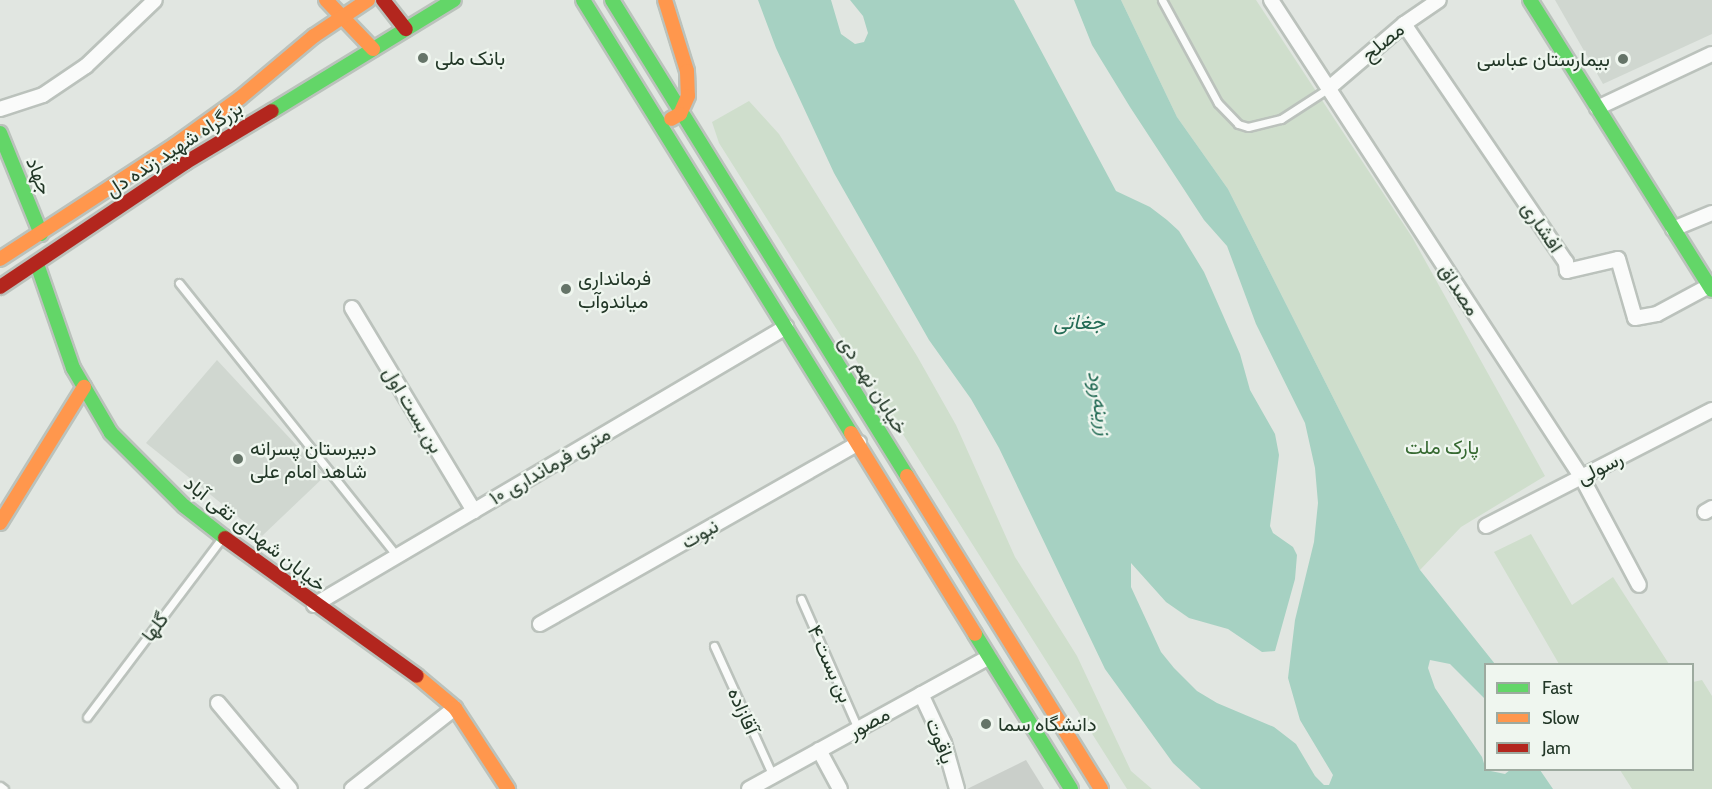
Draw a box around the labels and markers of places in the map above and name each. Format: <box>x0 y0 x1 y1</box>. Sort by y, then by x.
place label: بانک ملی <box>435 46 505 70</box>
place label: بیمارستان عباسی <box>1477 47 1610 71</box>
marker: بیمارستان عباسی <box>1614 50 1632 68</box>
marker: بانک ملی <box>416 51 430 65</box>
place label: فرمانداری میاندوآب <box>578 266 651 313</box>
marker: فرمانداری میاندوآب <box>559 282 573 296</box>
place label: دبیرستان پسرانه شاهد امام علی <box>250 436 376 483</box>
marker: دبیرستان پسرانه شاهد امام علی <box>231 452 245 466</box>
place label: دانشگاه سما <box>998 712 1097 736</box>
marker: دانشگاه سما <box>979 717 993 731</box>

